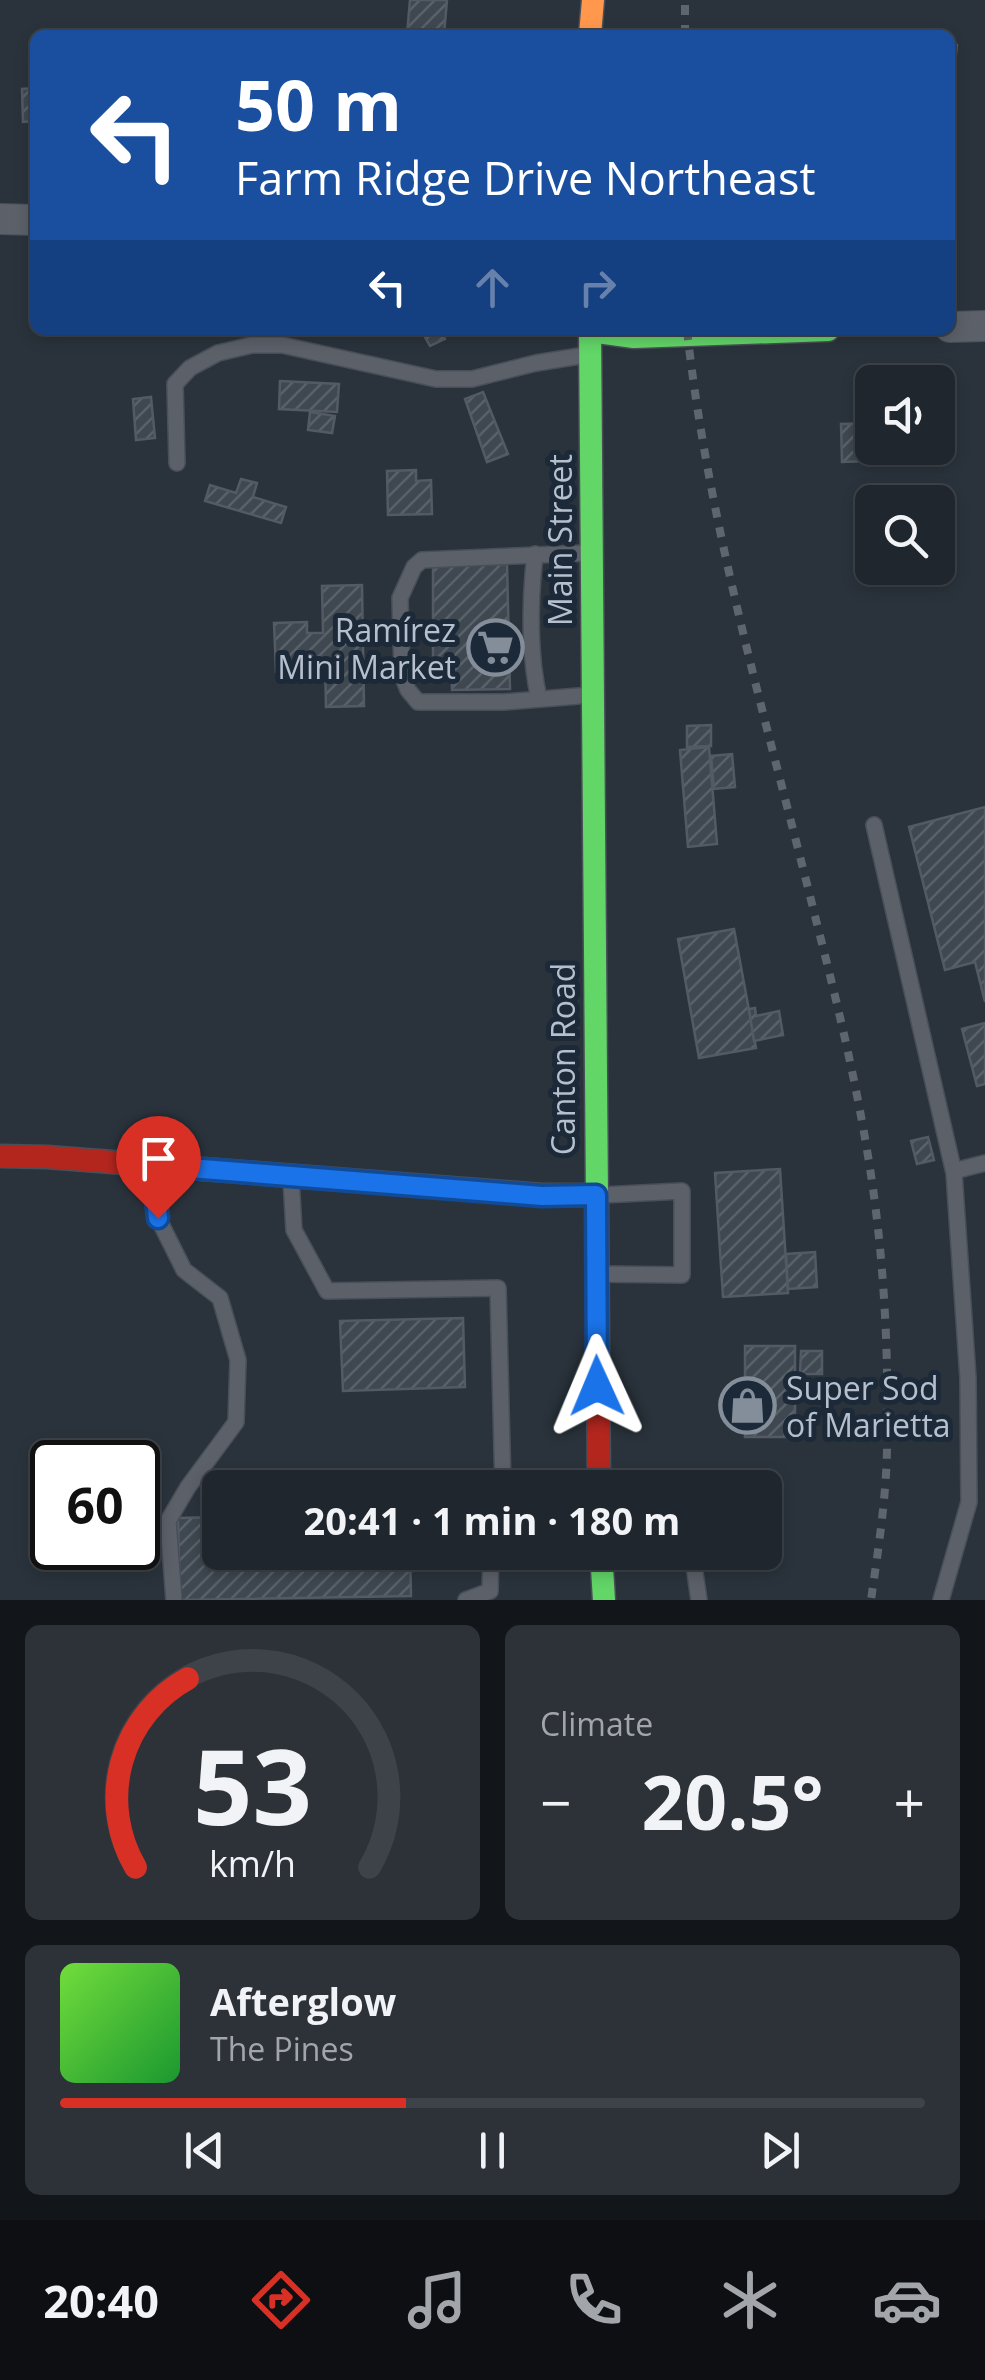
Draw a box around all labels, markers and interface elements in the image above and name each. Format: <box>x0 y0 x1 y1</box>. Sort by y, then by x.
text: 50 m <box>235 56 402 152</box>
icon: left <box>70 70 200 200</box>
text: Farm Ridge Drive Northeast <box>235 147 816 208</box>
icon: left <box>360 260 415 315</box>
icon: ahead <box>465 260 520 315</box>
icon: right <box>570 260 625 315</box>
map controls <box>855 365 955 585</box>
button: sound <box>855 365 955 465</box>
street label: Main Street <box>538 454 581 626</box>
button: search <box>855 485 955 585</box>
place label: Ramírez Mini Market <box>277 608 456 688</box>
supermarket icon: Ramírez Mini Market <box>465 617 525 677</box>
street label: Canton Road <box>541 963 584 1155</box>
pin <box>116 1116 201 1219</box>
icon: arrive <box>131 1131 186 1186</box>
position arrow <box>545 1334 649 1438</box>
place label: Super Sod of Marietta <box>786 1366 951 1446</box>
shop icon: Super Sod of Marietta <box>717 1375 777 1435</box>
speed limit sign: 60 <box>30 1440 160 1570</box>
text: 20:41 · 1 min · 180 m <box>304 1494 680 1546</box>
text: Climate <box>540 1702 653 1745</box>
text: 53 <box>193 1714 312 1855</box>
text: 20.5° <box>641 1750 824 1852</box>
text: − <box>540 1764 571 1839</box>
text: + <box>894 1764 925 1839</box>
text: km/h <box>209 1839 296 1887</box>
text: Afterglow <box>210 1975 396 2027</box>
text: The Pines <box>210 2027 354 2070</box>
icon: previous <box>177 2123 232 2178</box>
icon: pause <box>465 2123 520 2178</box>
icon: next <box>753 2123 808 2178</box>
icon: directions <box>246 2265 316 2335</box>
icon: music <box>402 2265 472 2335</box>
icon: phone <box>559 2265 629 2335</box>
icon: climate <box>715 2265 785 2335</box>
icon: car <box>872 2265 942 2335</box>
text: 20:40 <box>43 2270 159 2331</box>

